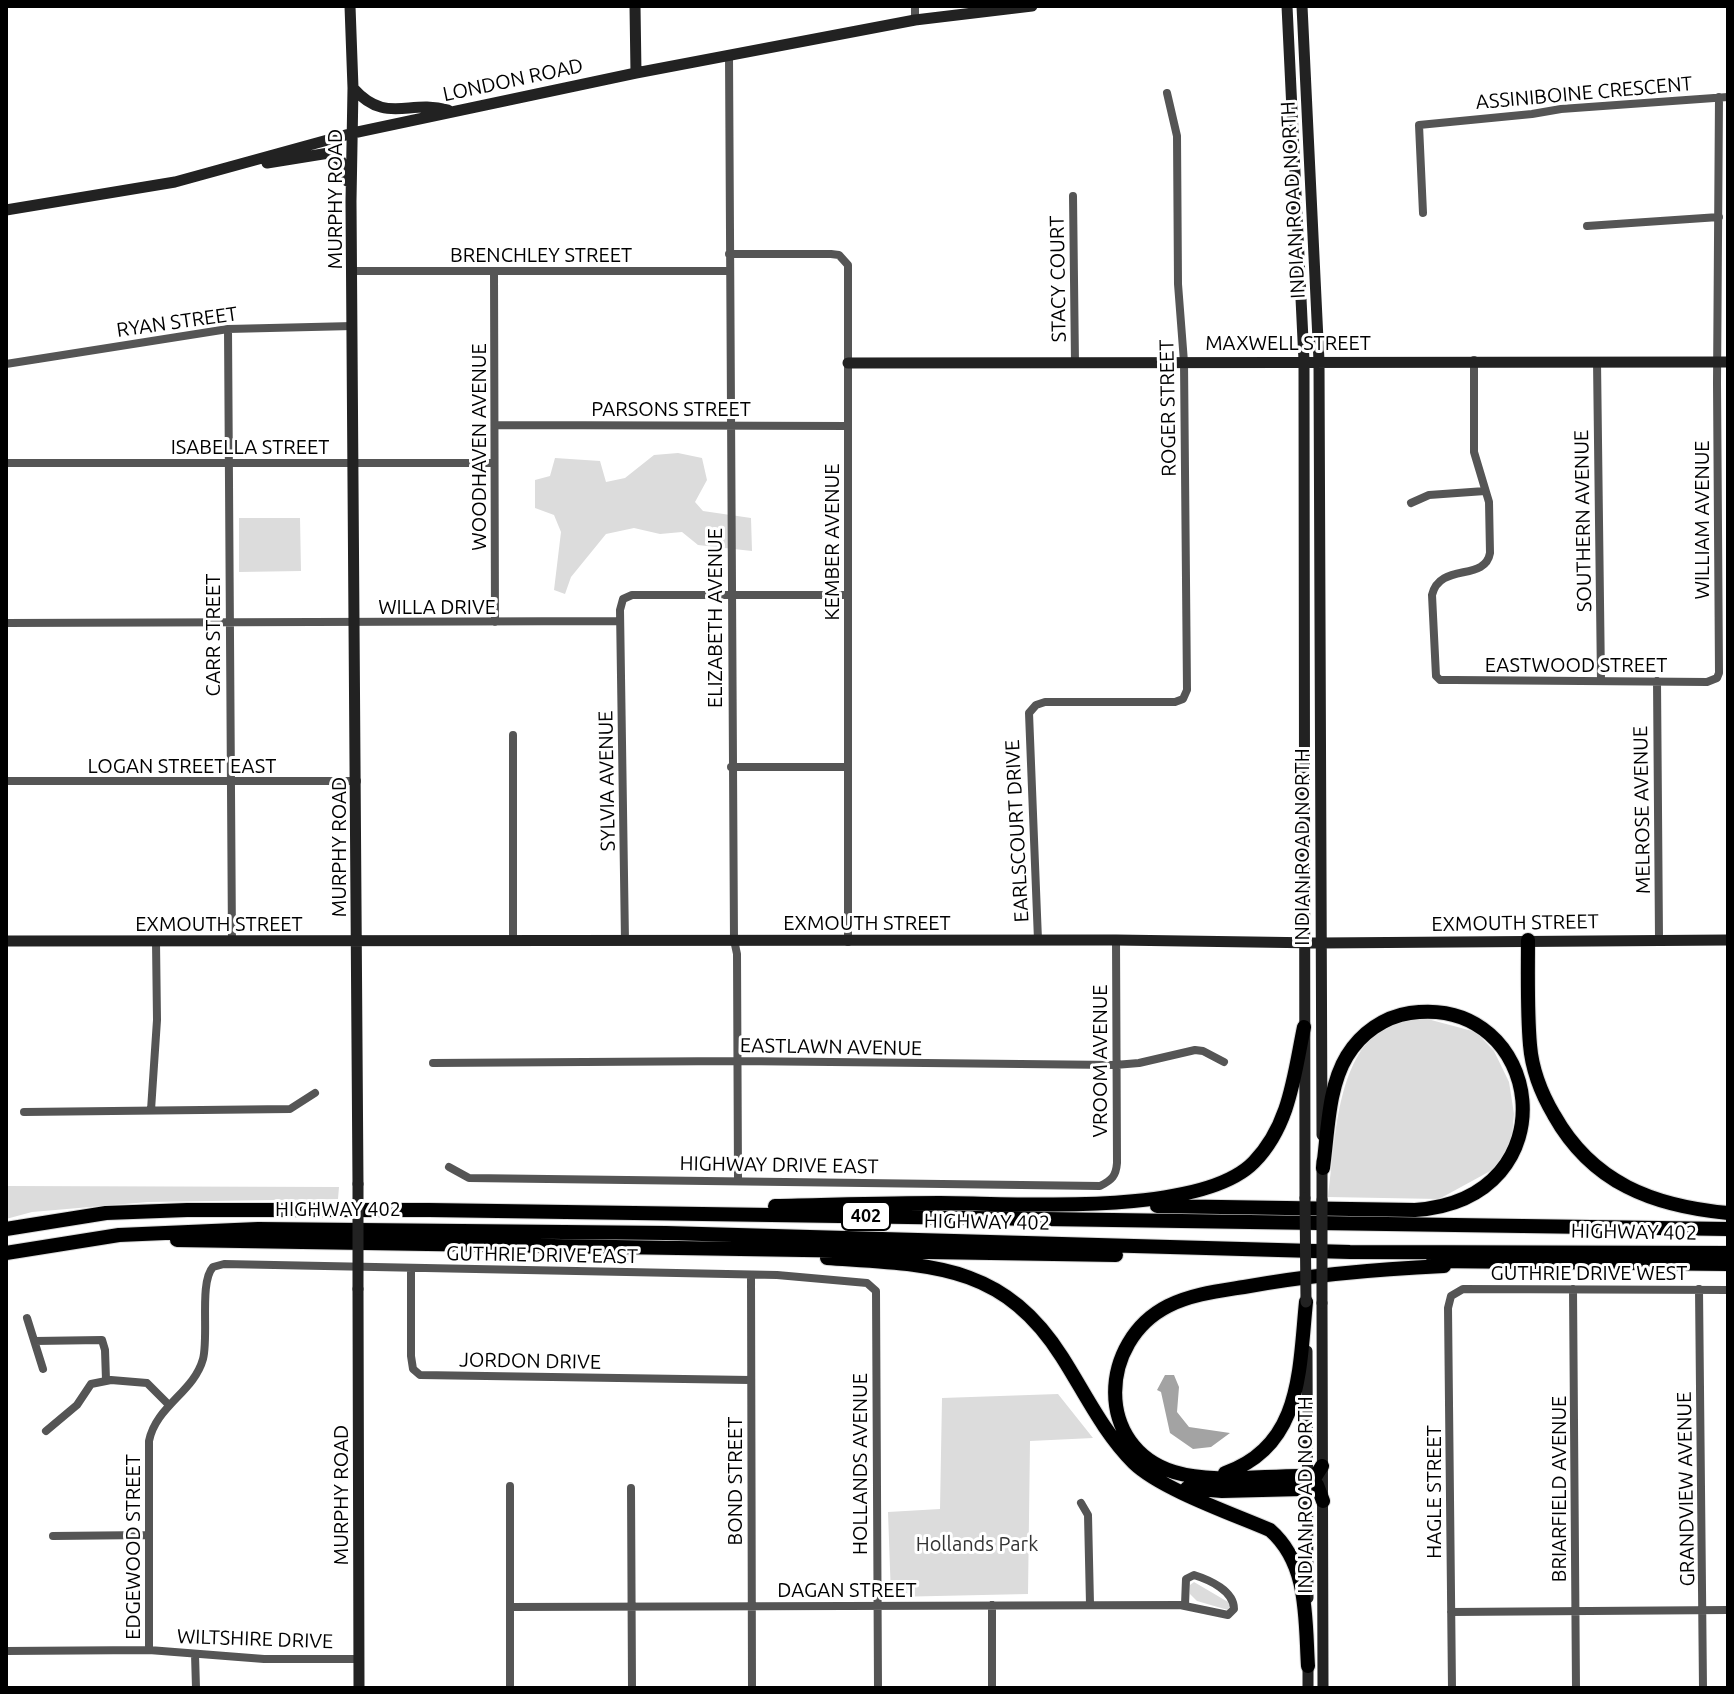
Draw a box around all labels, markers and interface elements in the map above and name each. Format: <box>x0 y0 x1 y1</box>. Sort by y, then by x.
street label: LONDON ROAD <box>441 53 585 107</box>
street label: ASSINIBOINE CRESCENT <box>1475 72 1693 114</box>
street label: INDIAN ROAD NORTH <box>1276 101 1310 299</box>
street label: MURPHY ROAD <box>323 129 347 269</box>
street label: STACY COURT <box>1045 215 1071 343</box>
street label: BRENCHLEY STREET <box>450 243 632 267</box>
street label: RYAN STREET <box>115 302 239 342</box>
street label: MAXWELL STREET <box>1205 331 1371 355</box>
street label: ROGER STREET <box>1155 339 1181 477</box>
street label: WOODHAVEN AVENUE <box>467 343 491 551</box>
street label: PARSONS STREET <box>591 397 751 421</box>
street label: SOUTHERN AVENUE <box>1569 430 1597 612</box>
street label: ISABELLA STREET <box>171 435 329 459</box>
street label: WILLIAM AVENUE <box>1690 440 1714 600</box>
street label: KEMBER AVENUE <box>820 464 844 620</box>
street label: ELIZABETH AVENUE <box>703 528 727 708</box>
street label: CARR STREET <box>201 574 225 696</box>
street label: WILLA DRIVE <box>378 595 496 619</box>
street label: EASTWOOD STREET <box>1485 653 1667 677</box>
street label: SYLVIA AVENUE <box>594 710 620 852</box>
street label: MELROSE AVENUE <box>1629 726 1655 894</box>
street label: EARLSCOURT DRIVE <box>1000 739 1034 923</box>
street label: INDIAN ROAD NORTH <box>1290 748 1314 946</box>
street label: LOGAN STREET EAST <box>88 754 276 778</box>
street label: MURPHY ROAD <box>327 777 351 917</box>
street label: EXMOUTH STREET <box>1431 910 1599 936</box>
street label: EXMOUTH STREET <box>783 911 951 935</box>
street label: EXMOUTH STREET <box>135 912 303 936</box>
street label: VROOM AVENUE <box>1088 984 1112 1138</box>
street label: EASTLAWN AVENUE <box>740 1033 922 1061</box>
street label: HIGHWAY DRIVE EAST <box>679 1151 879 1179</box>
street label: HIGHWAY 402 <box>275 1197 401 1221</box>
road number: 402 <box>842 1202 890 1230</box>
street label: HIGHWAY 402 <box>924 1209 1050 1235</box>
street label: HIGHWAY 402 <box>1571 1219 1697 1245</box>
street label: GUTHRIE DRIVE EAST <box>446 1241 638 1269</box>
street label: GUTHRIE DRIVE WEST <box>1491 1261 1687 1285</box>
street label: JORDON DRIVE <box>459 1348 601 1374</box>
street label: HOLLANDS AVENUE <box>848 1373 872 1555</box>
street label: GRANDVIEW AVENUE <box>1672 1391 1700 1587</box>
street label: INDIAN ROAD NORTH <box>1293 1396 1317 1594</box>
street label: BRIARFIELD AVENUE <box>1547 1396 1571 1582</box>
street label: BOND STREET <box>723 1417 747 1545</box>
street label: MURPHY ROAD <box>329 1425 353 1565</box>
street label: HAGLE STREET <box>1422 1425 1446 1559</box>
street label: EDGEWOOD STREET <box>121 1454 145 1640</box>
park label: Hollands Park <box>916 1532 1038 1556</box>
street label: DAGAN STREET <box>777 1578 917 1602</box>
street label: WILTSHIRE DRIVE <box>176 1624 334 1654</box>

